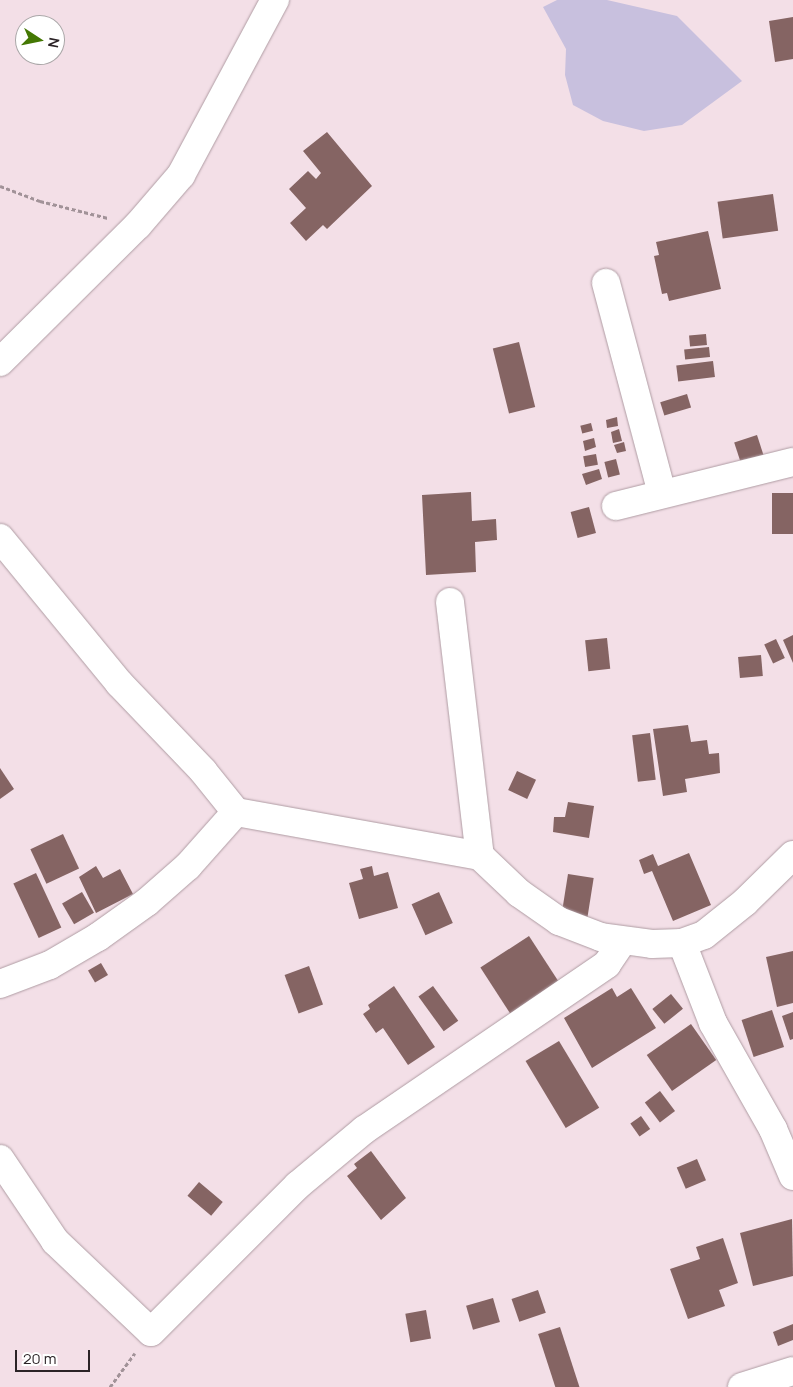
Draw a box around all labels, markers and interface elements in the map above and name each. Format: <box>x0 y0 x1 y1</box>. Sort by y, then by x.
north arrow <box>15 15 65 65</box>
text: N <box>44 36 65 50</box>
scale bar <box>18 1340 92 1372</box>
text: 20 m <box>23 1348 56 1369</box>

